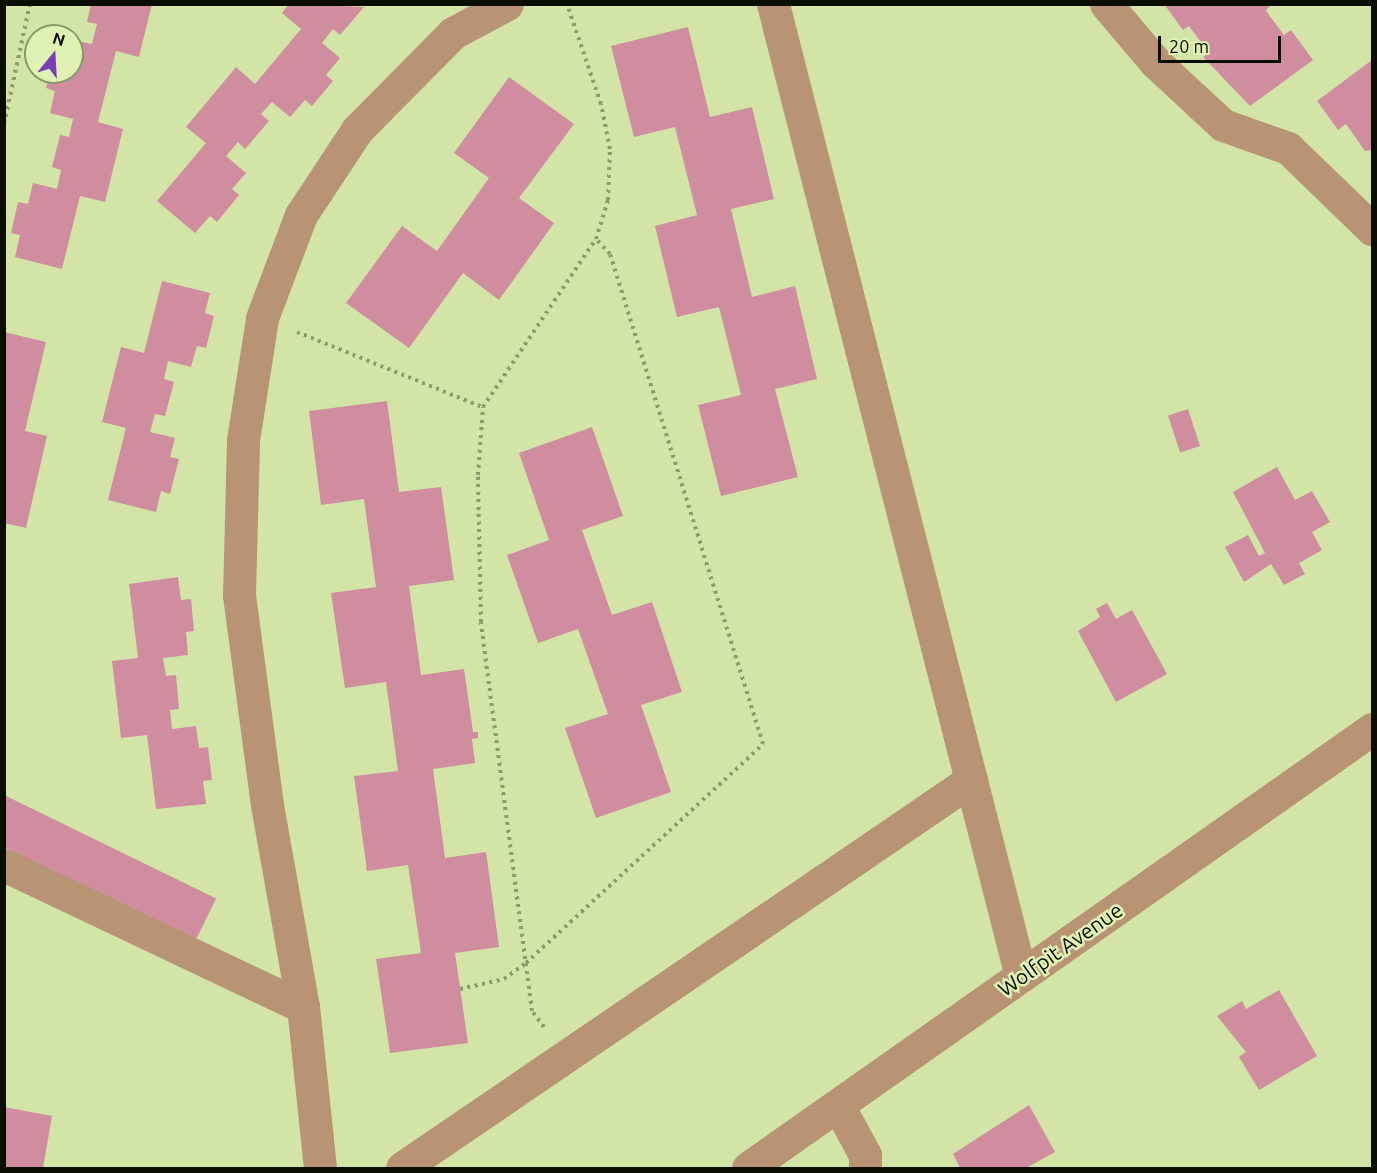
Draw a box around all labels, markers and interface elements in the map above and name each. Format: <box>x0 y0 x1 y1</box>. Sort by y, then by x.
north arrow <box>24 24 84 84</box>
scale bar <box>1161 24 1284 62</box>
text: N <box>50 28 67 49</box>
text: 20 m <box>1169 36 1209 56</box>
street label: Wolfpit Avenue <box>993 897 1127 1001</box>

